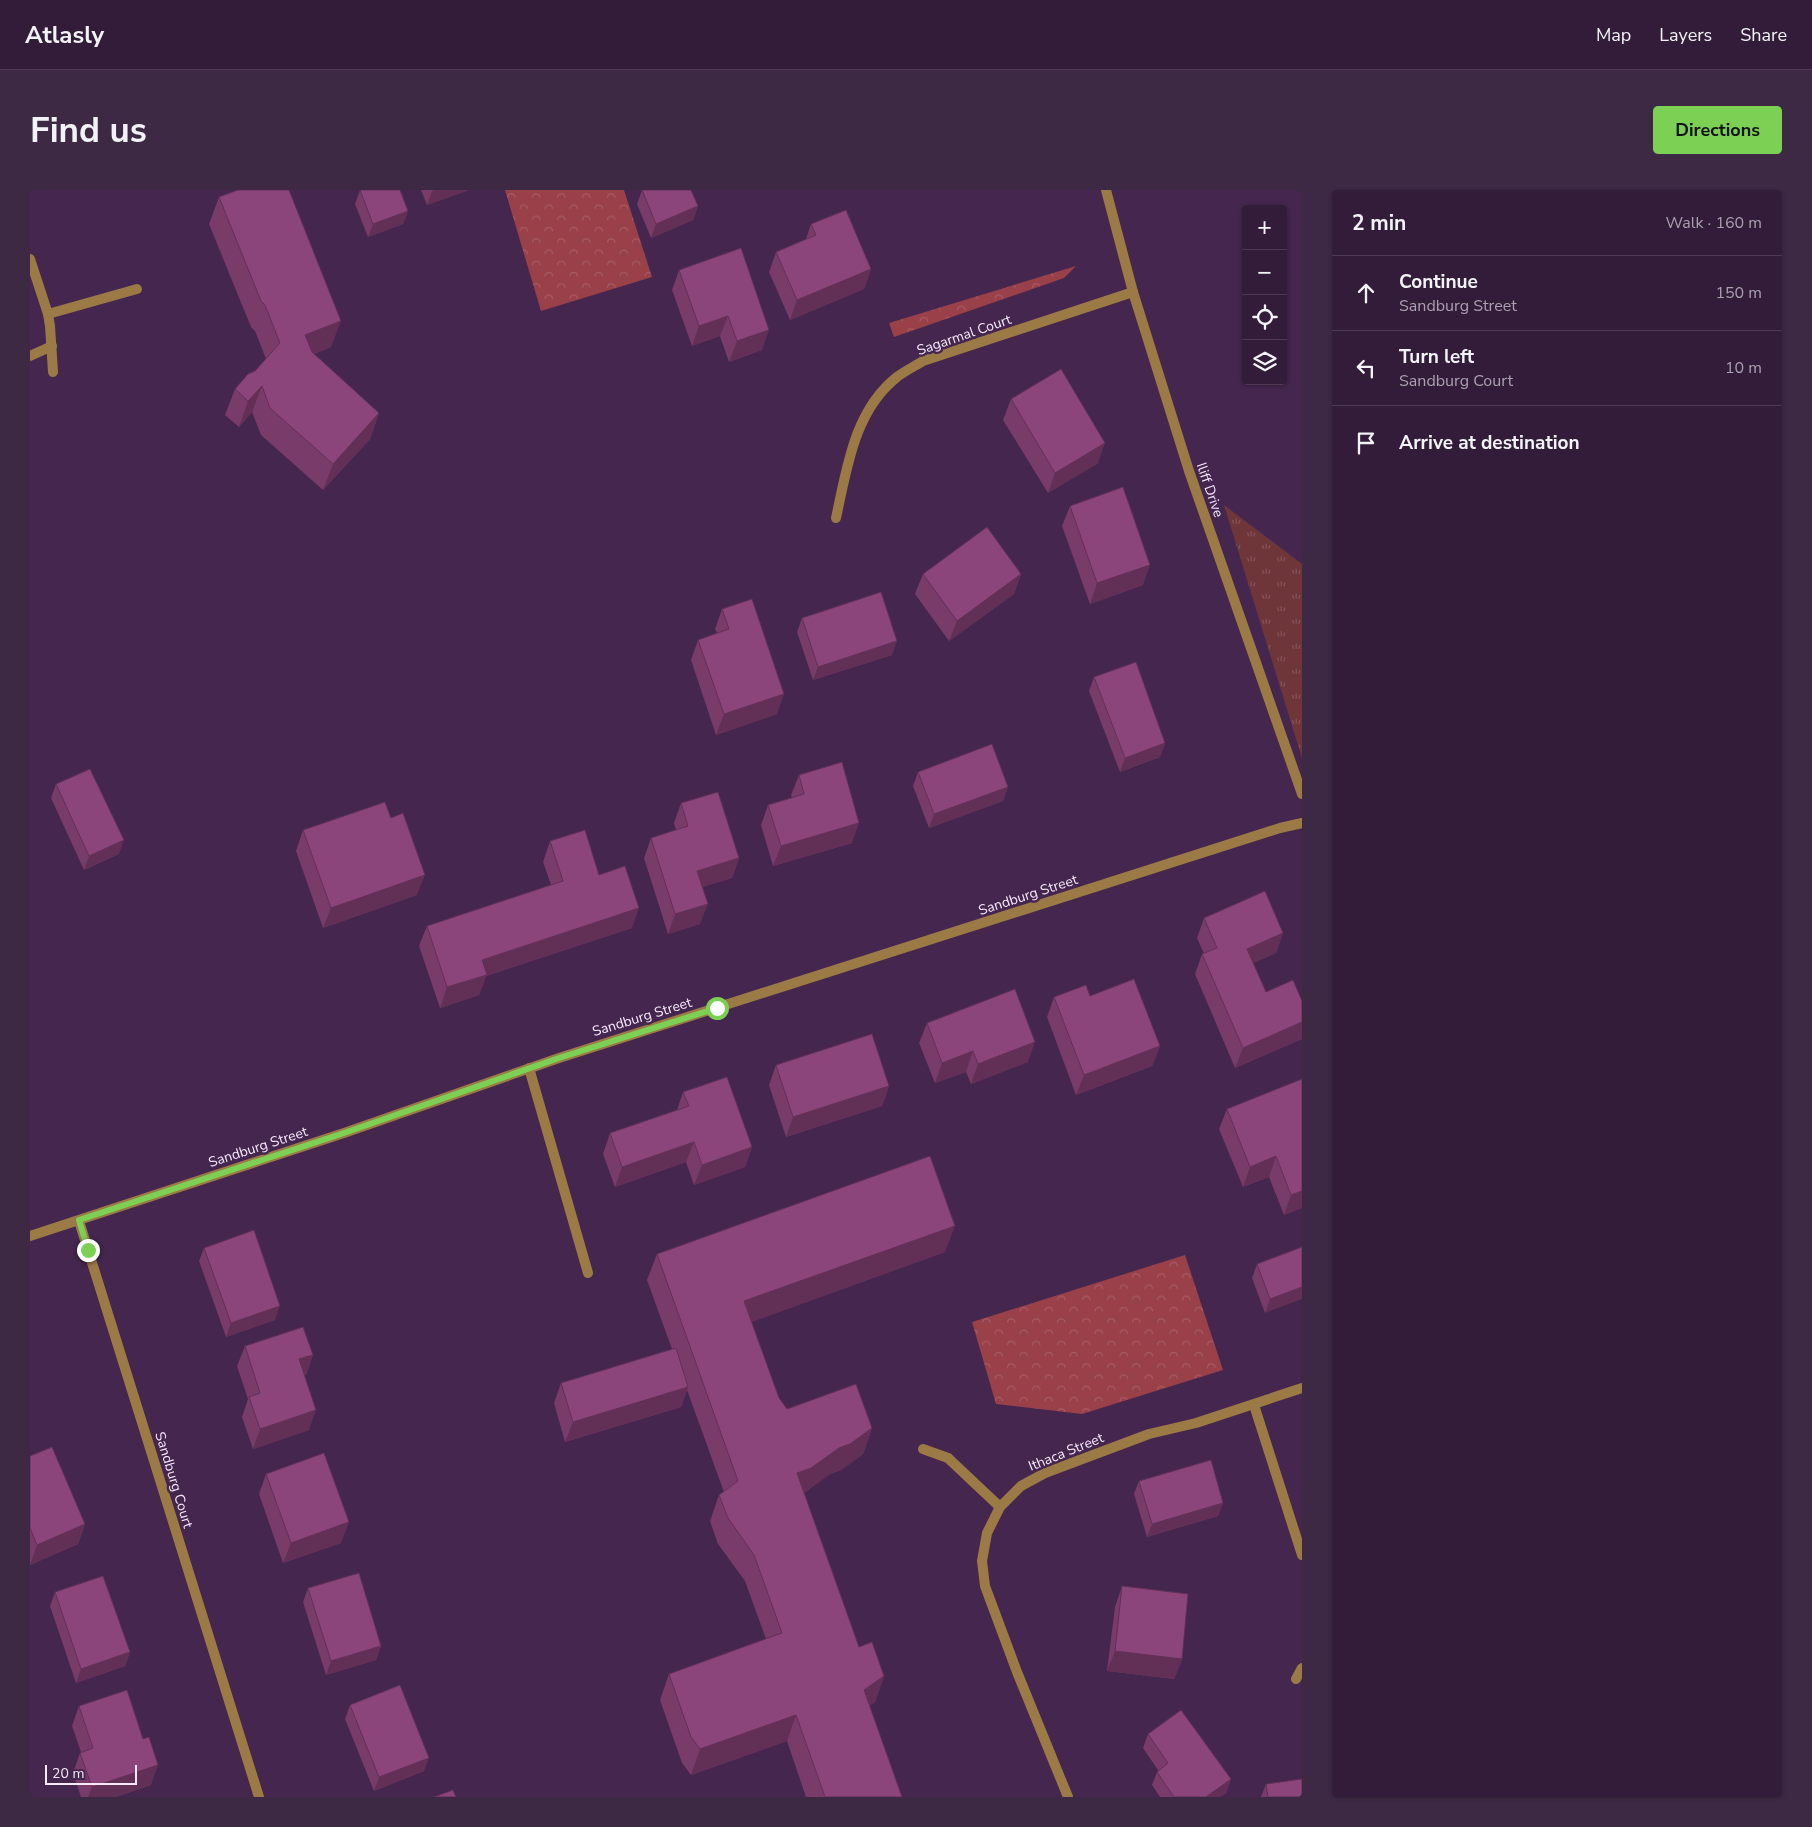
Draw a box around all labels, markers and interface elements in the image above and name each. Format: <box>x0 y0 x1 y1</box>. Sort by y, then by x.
text: Atlasly <box>25 19 104 51</box>
text: Map <box>1596 23 1631 47</box>
text: Layers <box>1659 23 1712 47</box>
text: Share <box>1740 23 1787 47</box>
button: Directions <box>1653 106 1782 154</box>
text: Find us <box>30 107 147 154</box>
map controls <box>1242 205 1287 385</box>
button: + <box>1242 205 1287 250</box>
text: 2 min <box>1352 209 1406 237</box>
text: Walk · 160 m <box>1666 212 1762 234</box>
button: − <box>1242 250 1287 295</box>
text: Continue <box>1399 269 1478 295</box>
icon: ahead <box>1352 279 1380 307</box>
text: 150 m <box>1715 282 1762 304</box>
button: locate <box>1242 295 1287 340</box>
text: Sandburg Street <box>1399 295 1517 317</box>
street label: Sagarmal Court <box>914 310 1014 360</box>
button: layers <box>1242 340 1287 385</box>
text: Turn left <box>1399 344 1474 370</box>
icon: left <box>1352 354 1380 382</box>
text: 10 m <box>1725 357 1762 379</box>
text: Sandburg Court <box>1399 370 1513 392</box>
icon: arrive <box>1352 429 1380 457</box>
text: Arrive at destination <box>1399 430 1580 456</box>
street label: Iliff Drive <box>1192 460 1228 520</box>
street label: Sandburg Street <box>976 870 1080 920</box>
street label: Sandburg Street <box>590 993 694 1041</box>
route start <box>706 997 729 1020</box>
street label: Sandburg Street <box>206 1122 310 1172</box>
route end <box>77 1239 100 1262</box>
street label: Ithaca Street <box>1026 1428 1107 1476</box>
street label: Sandburg Court <box>150 1430 198 1531</box>
scale bar <box>45 1762 138 1785</box>
text: 20 m <box>52 1764 84 1783</box>

